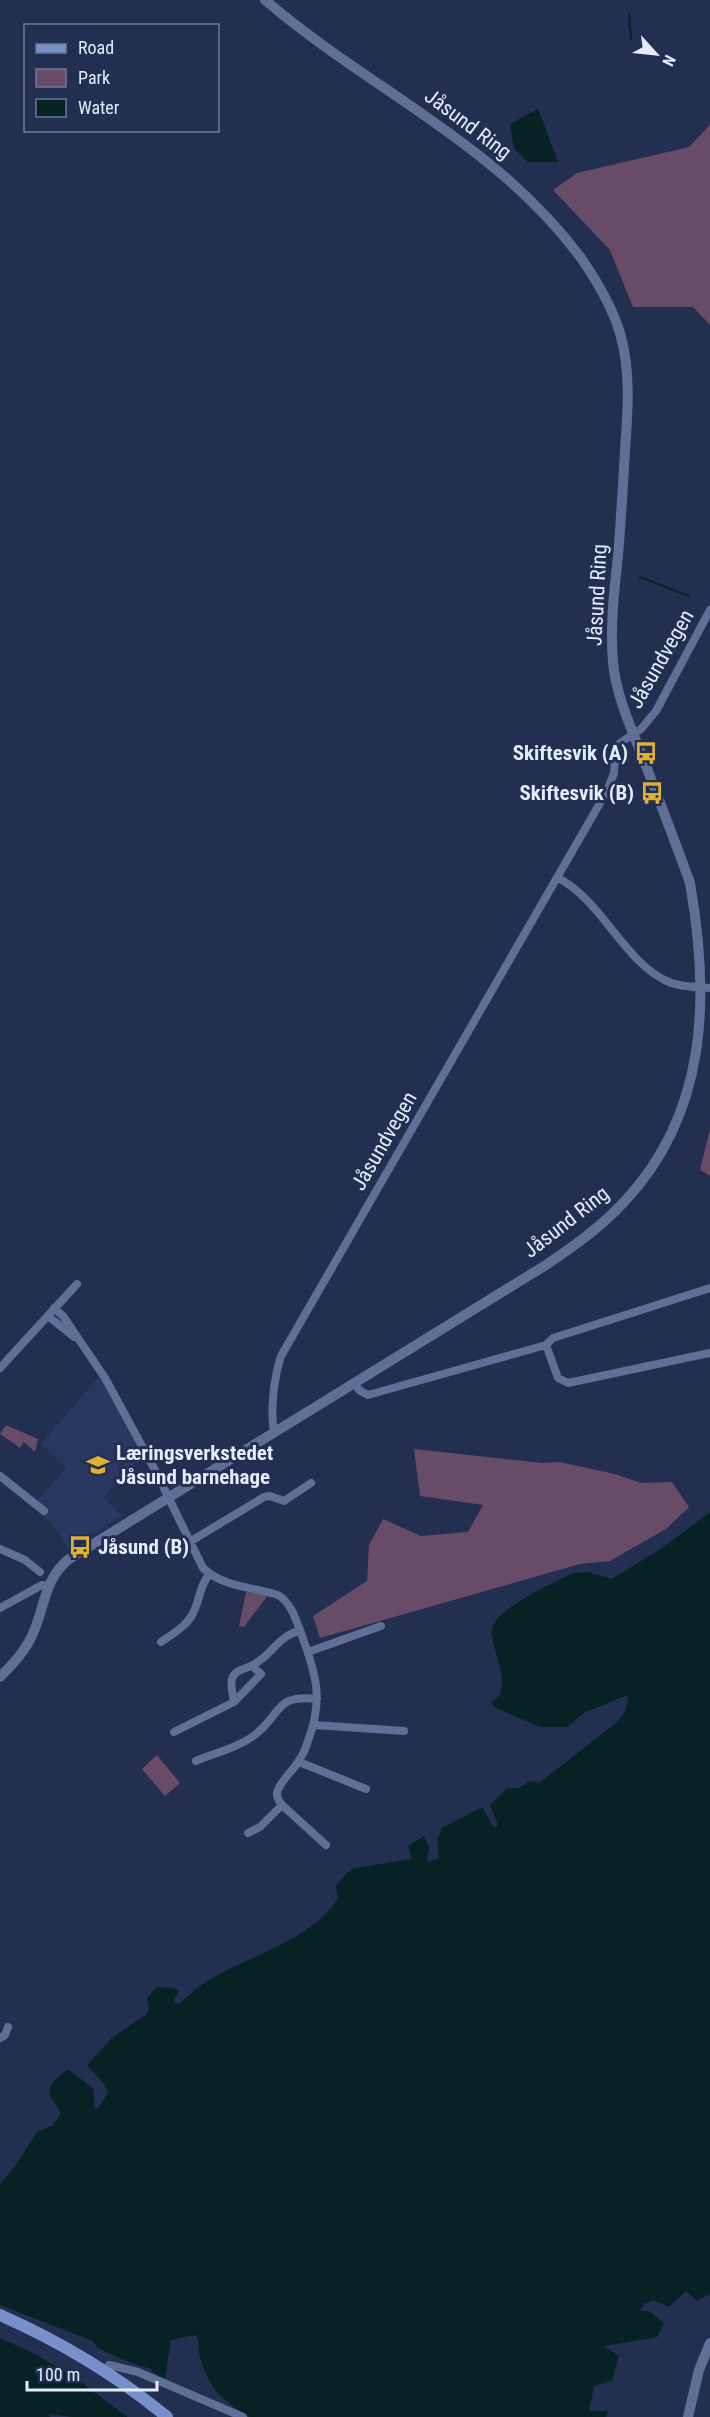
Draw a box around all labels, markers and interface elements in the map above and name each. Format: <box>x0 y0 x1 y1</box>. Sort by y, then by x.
legend <box>24 24 219 132</box>
north arrow <box>626 24 686 84</box>
text: Road <box>78 37 114 58</box>
text: N <box>658 52 680 69</box>
text: Park <box>78 67 110 88</box>
street label: Jåsund Ring <box>420 84 516 164</box>
text: Water <box>78 97 120 118</box>
street label: Jåsund Ring <box>582 544 612 646</box>
street label: Jåsundvegen <box>623 606 699 712</box>
bus stop icon: Skiftesvik (A) <box>633 740 659 766</box>
place label: Skiftesvik (A) <box>513 741 628 765</box>
bus stop icon: Skiftesvik (B) <box>639 780 665 806</box>
place label: Skiftesvik (B) <box>519 781 634 805</box>
street label: Jåsundvegen <box>346 1088 422 1194</box>
street label: Jåsund Ring <box>518 1181 614 1263</box>
place label: Læringsverkstedet Jåsund barnehage <box>116 1441 273 1489</box>
school or university icon: Læringsverkstedet Jåsund barnehage <box>85 1452 111 1478</box>
bus stop icon: Jåsund (B) <box>67 1534 93 1560</box>
place label: Jåsund (B) <box>98 1535 189 1559</box>
scale bar <box>27 2354 158 2392</box>
text: 100 m <box>36 2364 80 2385</box>

